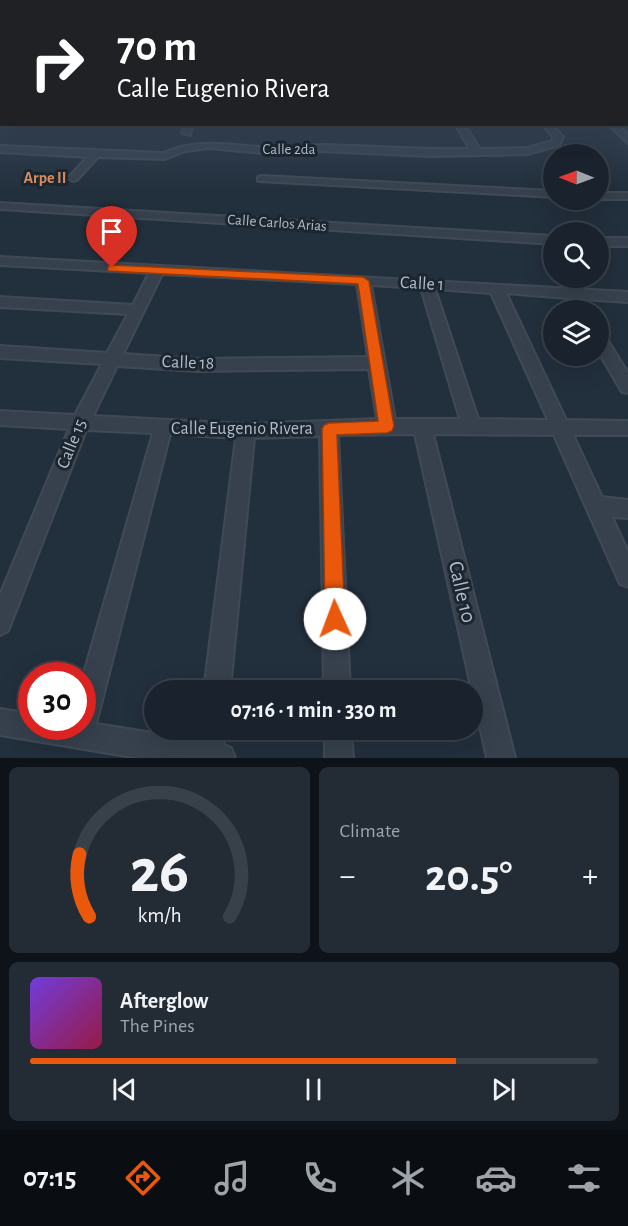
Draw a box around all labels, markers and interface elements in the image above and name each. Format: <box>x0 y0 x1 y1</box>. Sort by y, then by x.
icon: right <box>18 24 96 102</box>
text: 70 m <box>117 26 197 68</box>
text: Calle Eugenio Rivera <box>117 75 330 102</box>
street label: Calle 2da <box>262 142 316 157</box>
north arrow <box>543 144 609 210</box>
map controls <box>543 144 609 366</box>
district label: Arpe II <box>24 170 66 186</box>
pin <box>86 206 137 268</box>
street label: Calle Carlos Arias <box>227 212 327 234</box>
icon: arrive <box>95 215 128 248</box>
button: search <box>543 222 609 288</box>
street label: Calle 1 <box>400 274 444 294</box>
button: layers <box>543 300 609 366</box>
street label: Calle 18 <box>161 353 215 373</box>
street label: Calle 15 <box>54 417 90 471</box>
street label: Calle Eugenio Rivera <box>171 420 313 438</box>
street label: Calle 10 <box>445 559 479 625</box>
position arrow <box>303 587 367 651</box>
speed limit sign: 30 <box>18 662 96 740</box>
text: 07:16 · 1 min · 330 m <box>231 699 396 721</box>
text: Climate <box>340 821 400 841</box>
text: 26 <box>129 841 189 903</box>
text: 20.5° <box>425 854 513 899</box>
text: − <box>340 860 355 893</box>
text: + <box>582 860 598 893</box>
text: km/h <box>137 905 181 926</box>
text: Afterglow <box>120 990 208 1012</box>
text: The Pines <box>120 1016 195 1036</box>
icon: previous <box>108 1073 141 1106</box>
icon: pause <box>297 1073 330 1106</box>
icon: next <box>487 1073 520 1106</box>
icon: directions <box>122 1157 164 1199</box>
icon: music <box>211 1157 253 1199</box>
icon: phone <box>299 1157 341 1199</box>
icon: climate <box>387 1157 429 1199</box>
icon: car <box>475 1157 517 1199</box>
icon: filters <box>563 1157 605 1199</box>
text: 07:15 <box>23 1164 76 1191</box>

